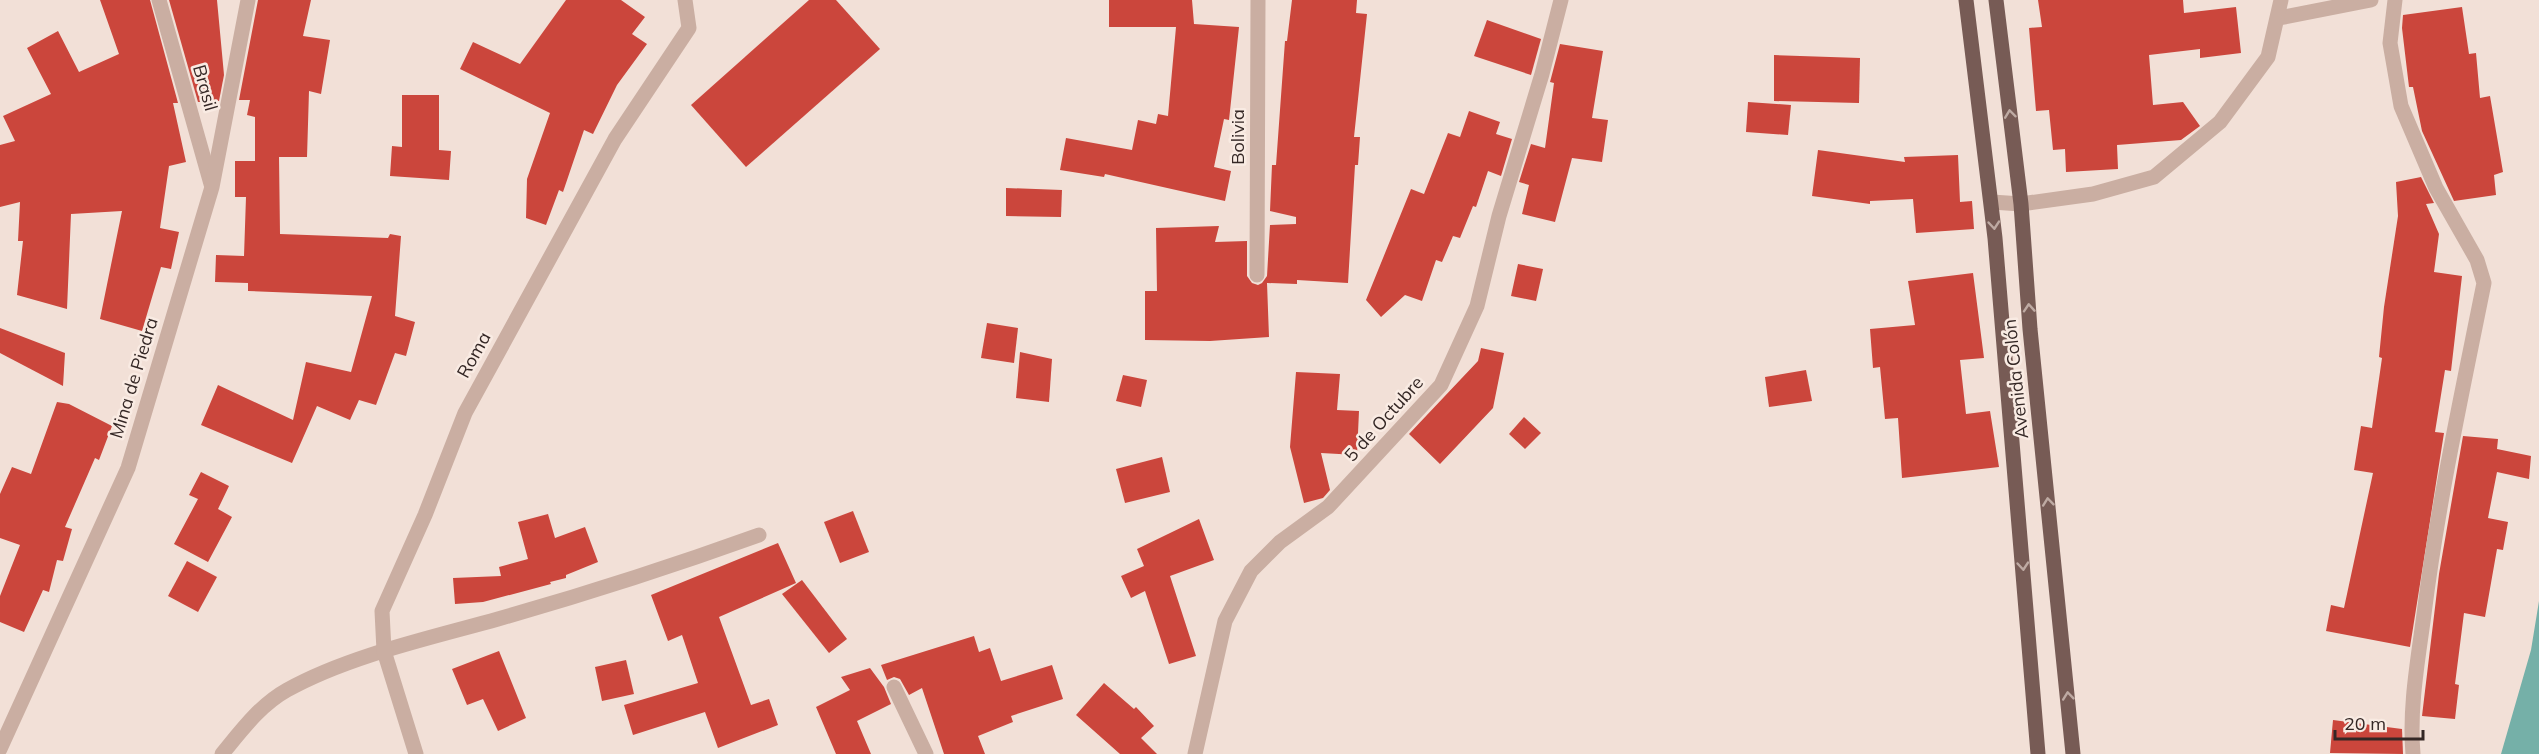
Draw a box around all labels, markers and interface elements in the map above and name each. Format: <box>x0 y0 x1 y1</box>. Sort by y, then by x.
street label: Brasil <box>188 62 223 114</box>
street label: Bolivia <box>1226 109 1249 165</box>
one-way arrow <box>2005 109 2017 118</box>
one-way arrow <box>1987 220 2000 229</box>
one-way arrow <box>2023 303 2036 312</box>
street label: Mina de Piedra <box>104 315 163 441</box>
street label: Avenida Colón <box>1998 318 2033 440</box>
street label: Roma <box>452 328 496 382</box>
street label: 5 de Octubre <box>1339 371 1428 466</box>
one-way arrow <box>2042 497 2055 506</box>
one-way arrow <box>2016 561 2029 570</box>
one-way arrow <box>2062 691 2074 700</box>
scale bar <box>2335 703 2424 741</box>
text: 20 m <box>2344 712 2386 735</box>

